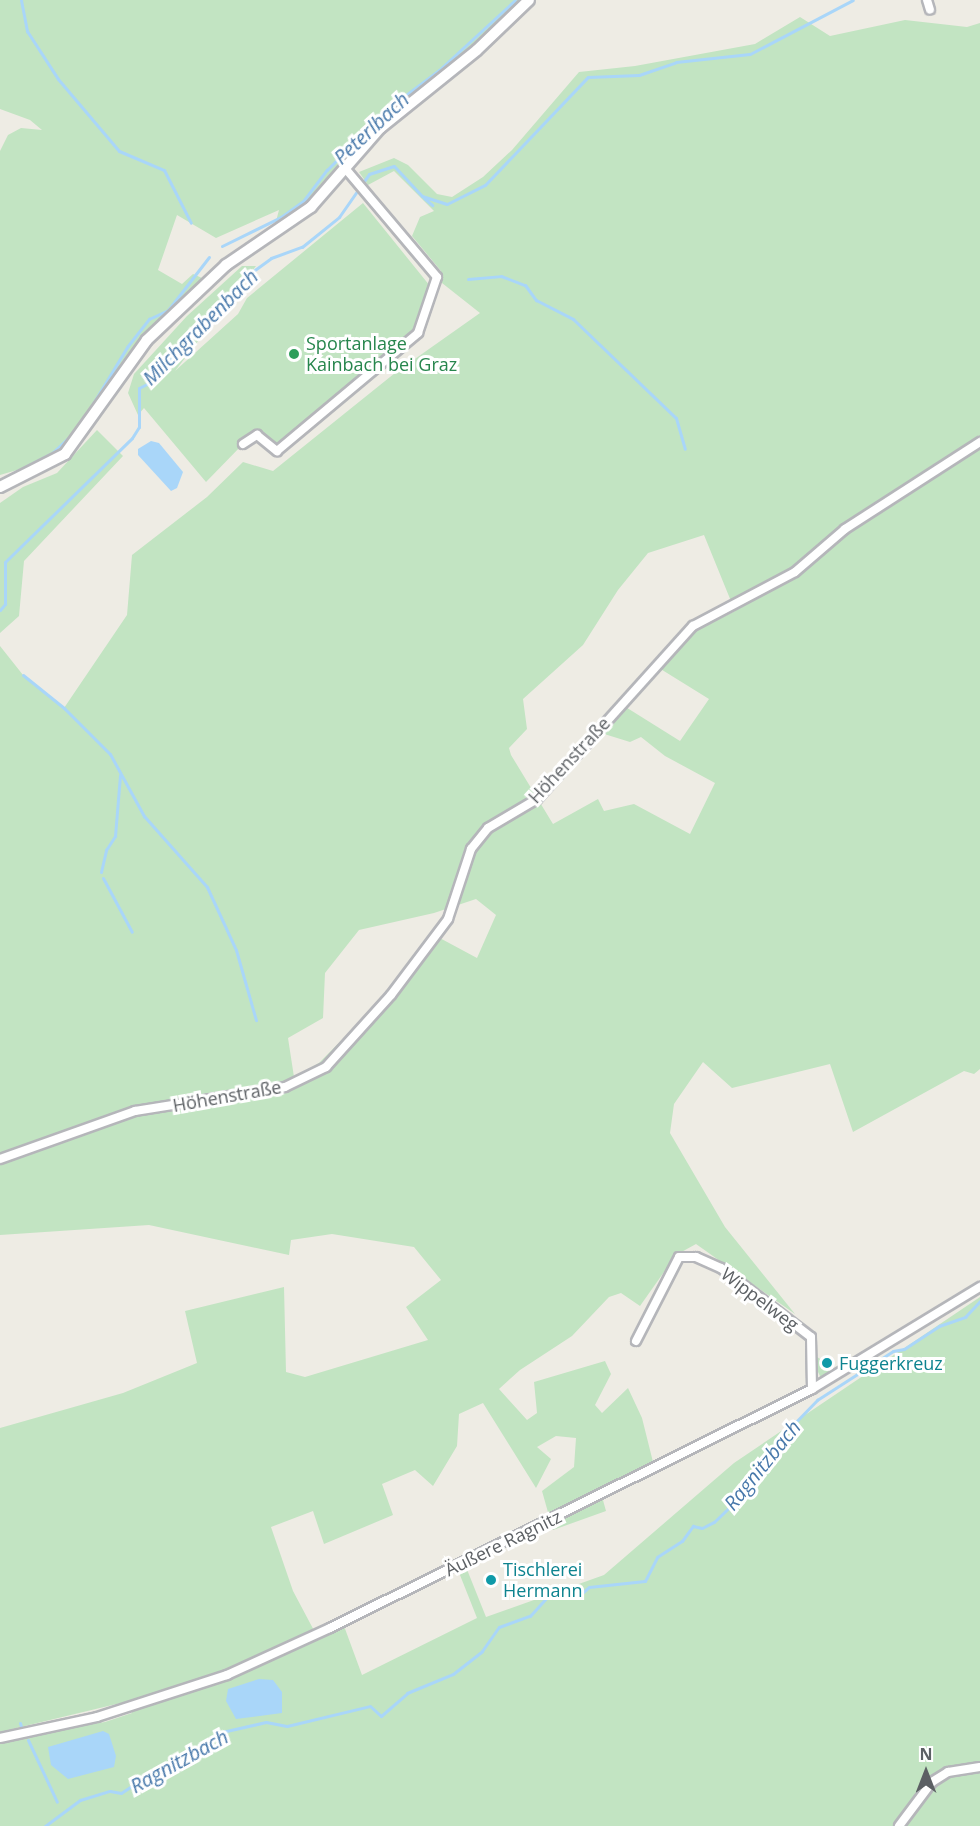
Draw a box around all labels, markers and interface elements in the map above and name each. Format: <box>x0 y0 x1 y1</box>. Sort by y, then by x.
water label: Peterlbach <box>328 87 414 169</box>
water label: Milchgrabenbach <box>137 264 263 390</box>
place label: Sportanlage Kainbach bei Graz <box>306 333 457 376</box>
marker: Sportanlage Kainbach bei Graz <box>287 347 301 361</box>
street label: Höhenstraße <box>524 712 614 808</box>
street label: Höhenstraße <box>171 1076 283 1116</box>
street label: Wippelweg <box>717 1263 803 1335</box>
place label: Fuggerkreuz <box>839 1352 943 1374</box>
marker: Fuggerkreuz <box>820 1356 834 1370</box>
water label: Ragnitzbach <box>718 1415 806 1515</box>
street label: Äußere Ragnitz <box>441 1505 565 1581</box>
place label: Tischlerei Hermann <box>503 1559 582 1602</box>
marker: Tischlerei Hermann <box>484 1573 498 1587</box>
water label: Ragnitzbach <box>126 1724 232 1798</box>
north arrow <box>896 1742 956 1802</box>
text: N <box>919 1743 933 1765</box>

